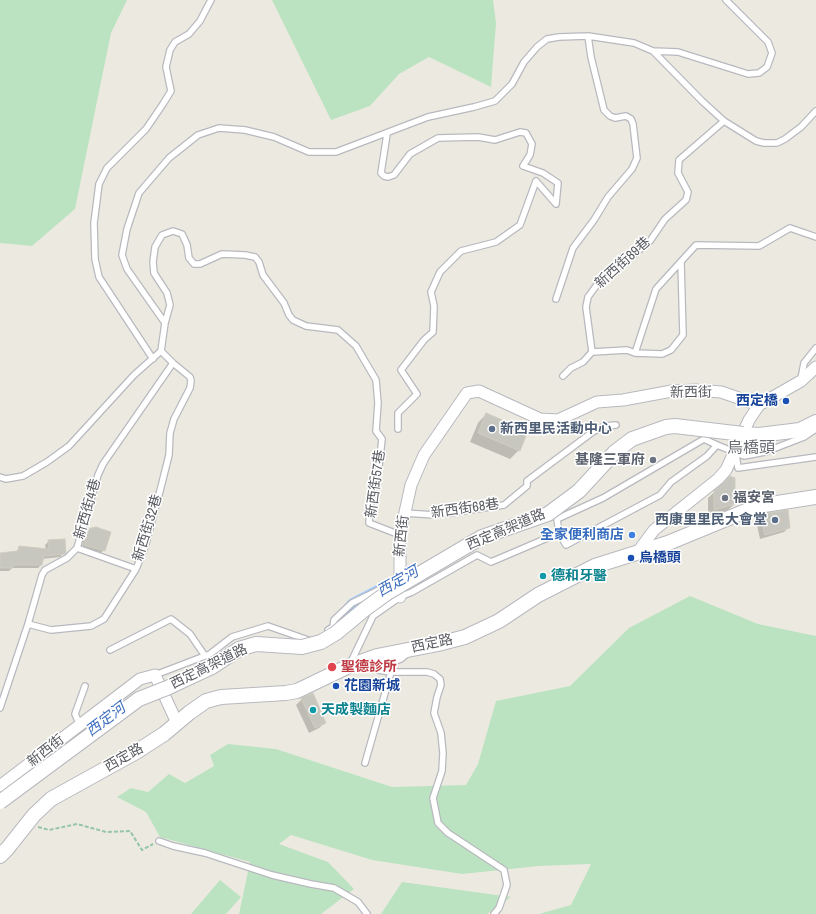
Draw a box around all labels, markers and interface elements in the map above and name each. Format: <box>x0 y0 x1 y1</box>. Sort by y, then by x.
street label: 新西街89巷 <box>592 234 654 292</box>
street label: 新西街 <box>670 384 712 402</box>
place label: 西定橋 <box>736 393 778 409</box>
marker: 西定橋 <box>781 396 791 406</box>
place label: 新西里民活動中心 <box>500 421 612 437</box>
marker: 新西里民活動中心 <box>487 424 497 434</box>
district label: 烏橋頭 <box>727 439 775 459</box>
street label: 新西街57巷 <box>363 449 389 519</box>
place label: 基隆三軍府 <box>575 452 645 468</box>
marker: 基隆三軍府 <box>648 455 658 465</box>
street label: 新西街4巷 <box>71 477 105 541</box>
place label: 福安宮 <box>733 490 775 506</box>
street label: 新西街32巷 <box>130 493 166 563</box>
marker: 福安宮 <box>720 493 730 503</box>
street label: 新西街68巷 <box>430 496 500 522</box>
street label: 西定高架道路 <box>464 506 548 554</box>
place label: 西康里里民大會堂 <box>655 512 767 528</box>
street label: 新西街 <box>391 514 413 558</box>
marker: 西康里里民大會堂 <box>770 515 780 525</box>
place label: 全家便利商店 <box>540 527 624 543</box>
marker: 全家便利商店 <box>627 530 637 540</box>
place label: 烏橋頭 <box>639 550 681 566</box>
marker: 烏橋頭 <box>626 553 636 563</box>
water label: 西定河 <box>374 563 422 601</box>
place label: 德和牙醫 <box>551 568 607 584</box>
marker: 德和牙醫 <box>538 571 548 581</box>
street label: 西定路 <box>410 631 454 657</box>
street label: 西定高架道路 <box>168 641 250 693</box>
place label: 聖德診所 <box>341 659 397 675</box>
marker: 聖德診所 <box>326 661 338 673</box>
place label: 花園新城 <box>344 678 400 694</box>
marker: 花園新城 <box>331 681 341 691</box>
water label: 西定河 <box>83 699 129 741</box>
place label: 天成製麵店 <box>321 702 391 718</box>
marker: 天成製麵店 <box>308 705 318 715</box>
street label: 新西街 <box>24 731 68 771</box>
street label: 西定路 <box>102 740 146 776</box>

